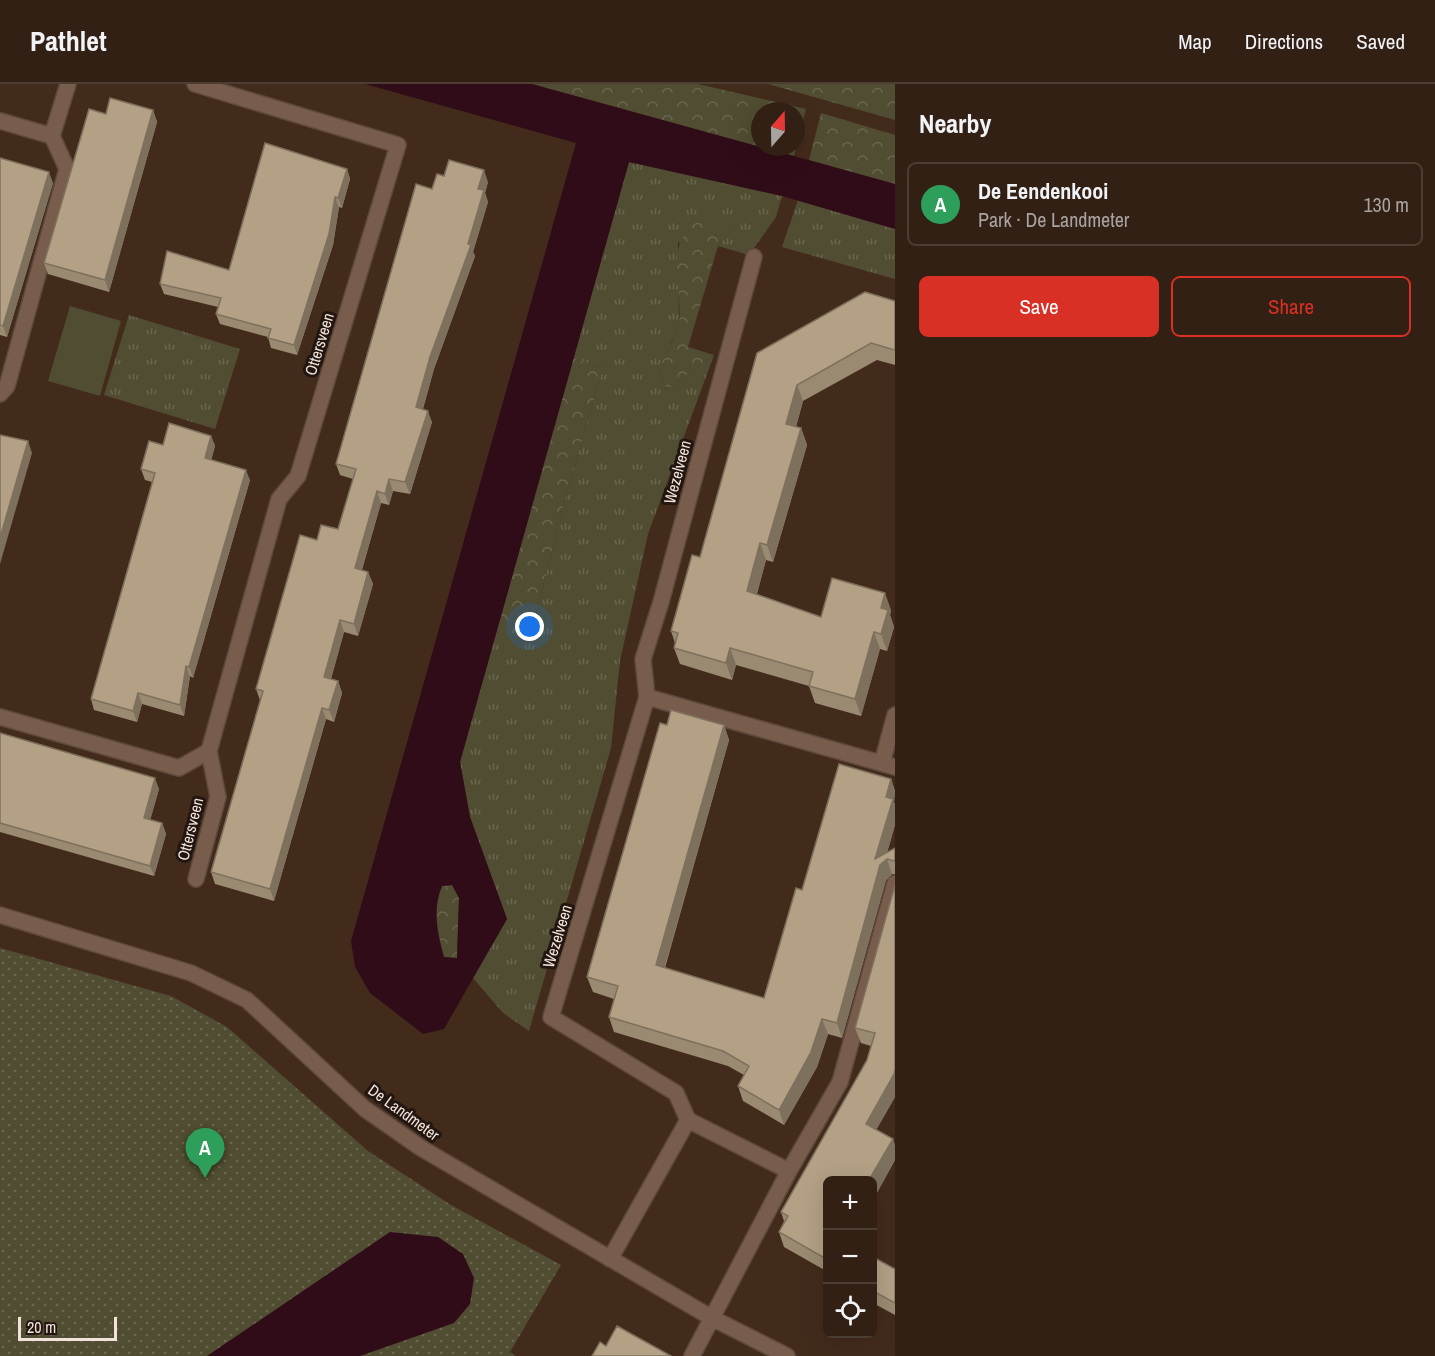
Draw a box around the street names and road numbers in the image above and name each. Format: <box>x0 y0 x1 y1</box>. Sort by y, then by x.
street label: Ottersveen <box>299 310 339 378</box>
street label: Wezelveen <box>658 438 696 506</box>
street label: Ottersveen <box>172 795 208 863</box>
street label: Wezelveen <box>537 902 577 970</box>
street label: De Landmeter <box>364 1079 445 1146</box>

